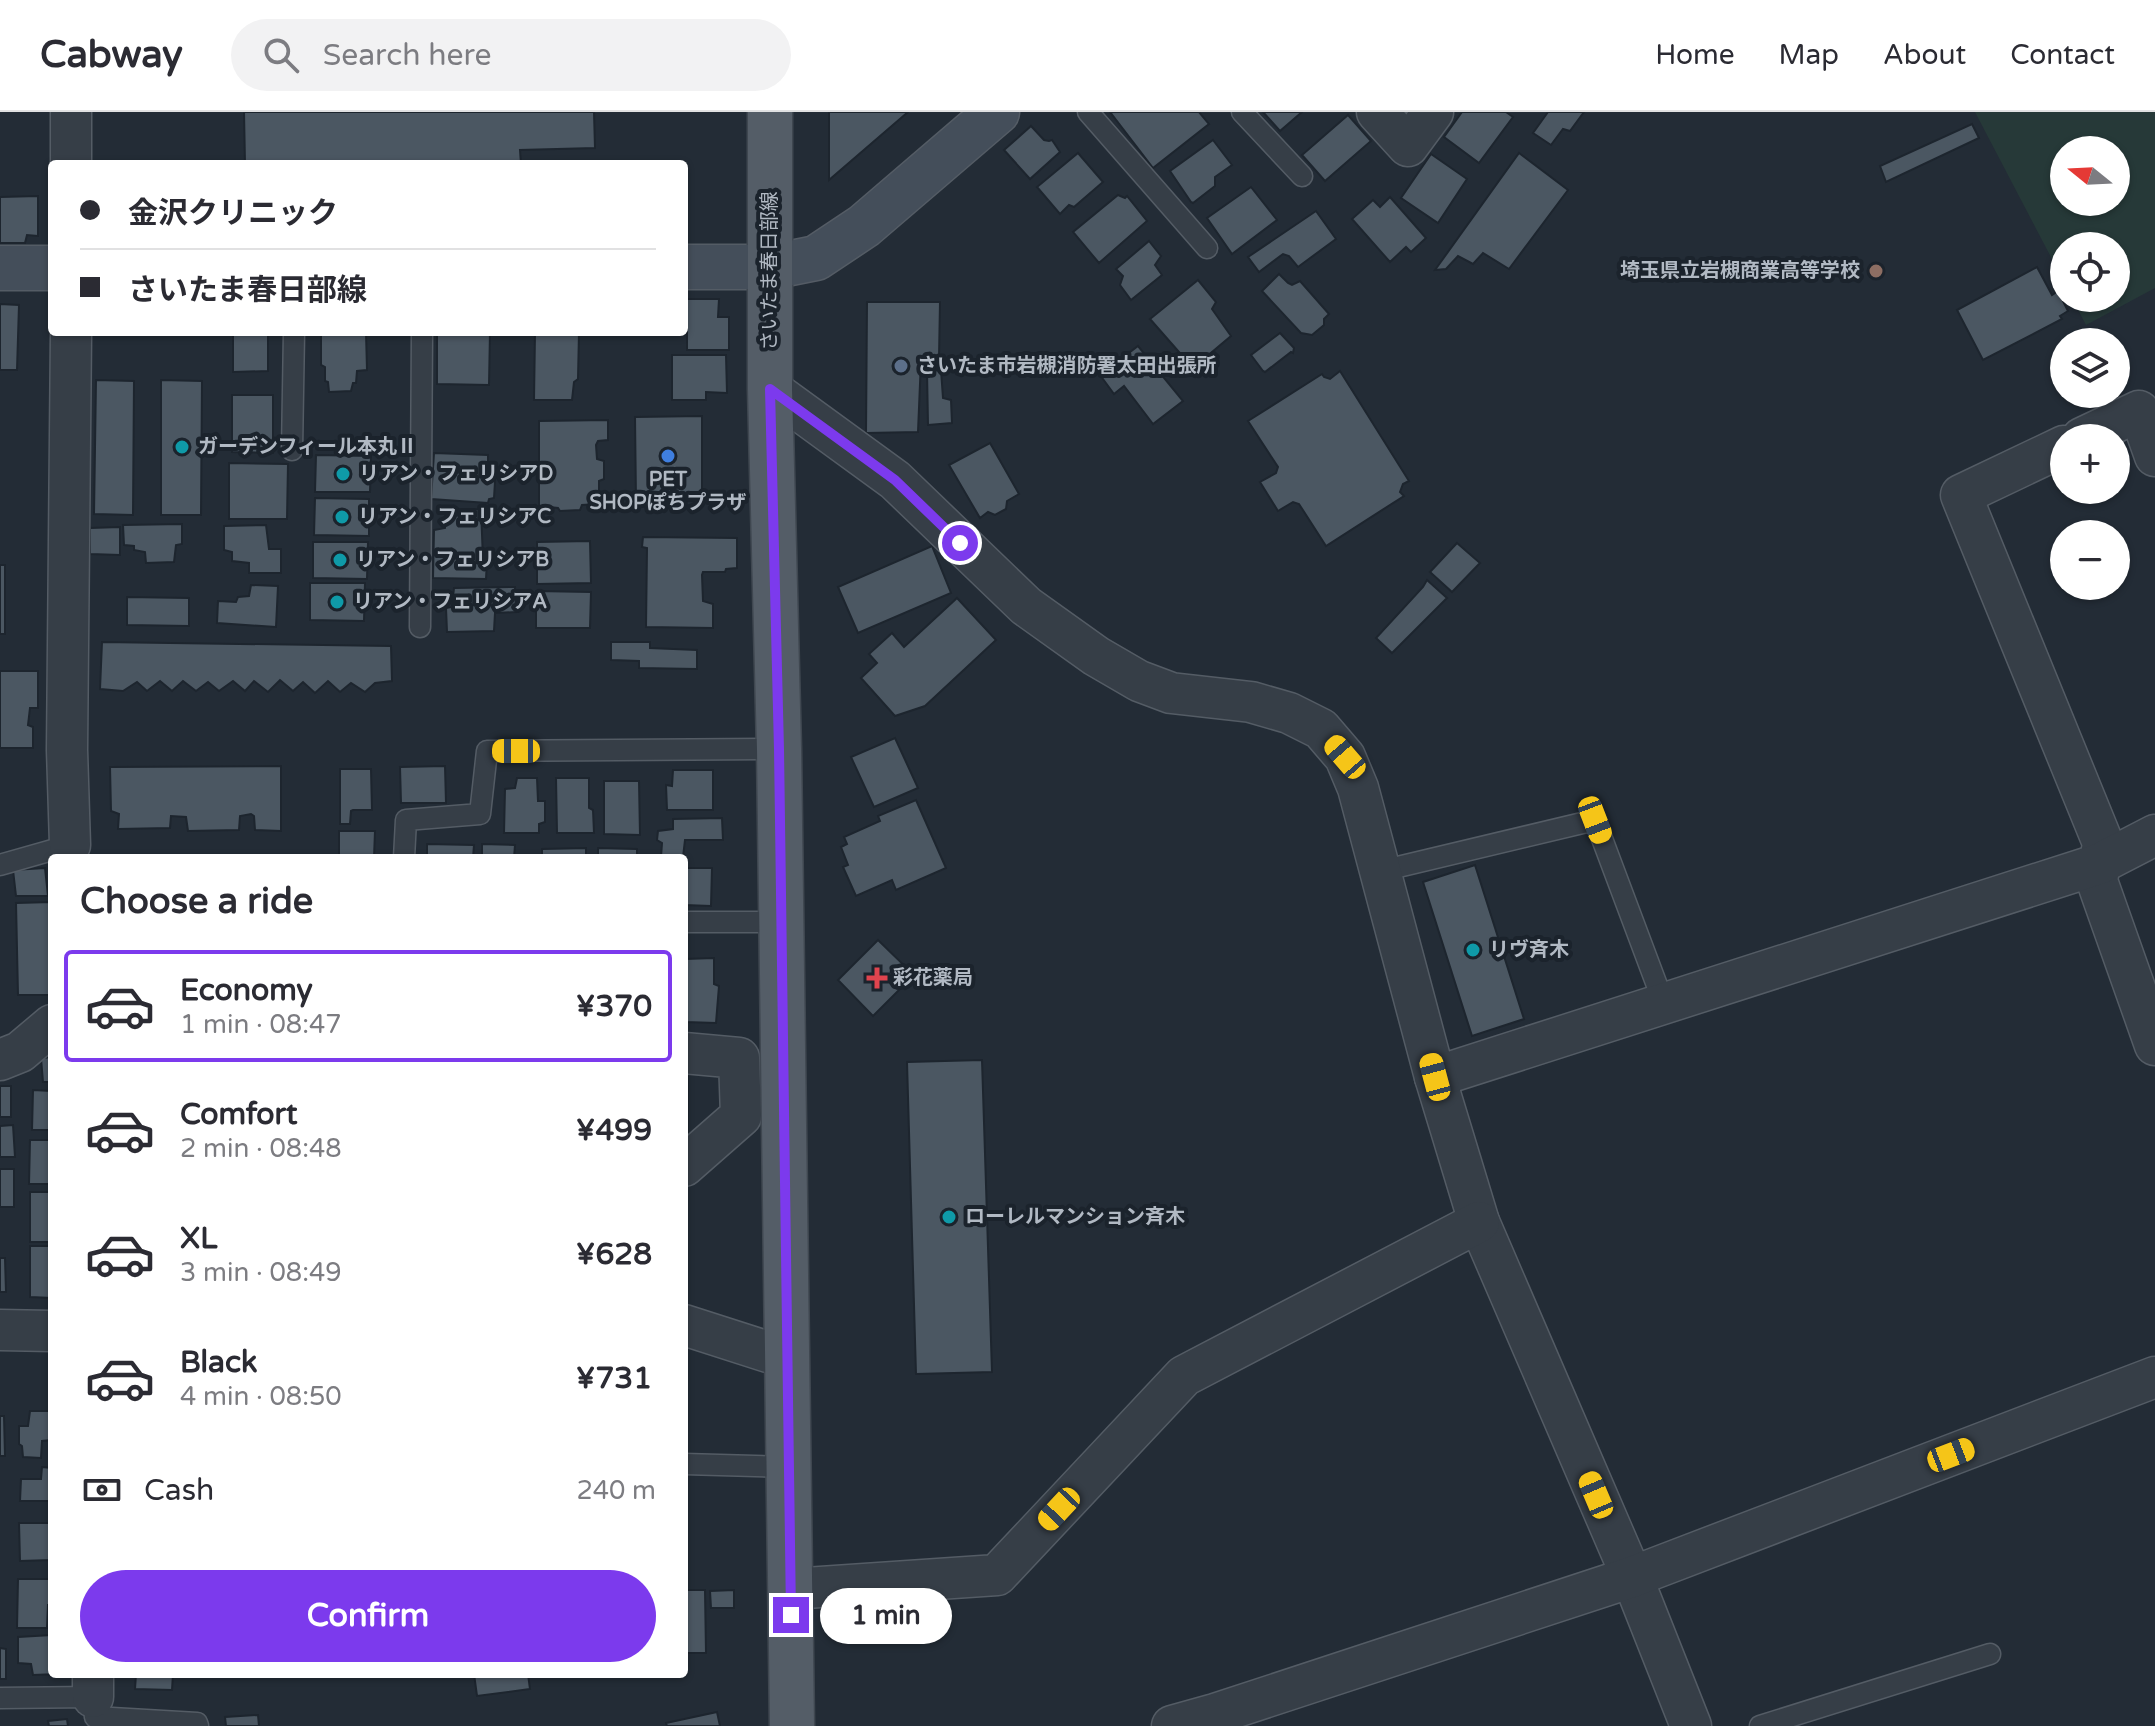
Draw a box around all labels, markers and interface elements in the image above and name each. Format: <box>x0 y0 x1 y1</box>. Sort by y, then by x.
search box <box>231 19 791 91</box>
text: Cabway <box>40 32 183 78</box>
icon: search <box>259 33 303 77</box>
text: Search here <box>323 37 491 74</box>
text: Home <box>1655 38 1735 72</box>
text: Map <box>1779 38 1839 72</box>
text: About <box>1883 38 1966 72</box>
text: Contact <box>2010 38 2115 72</box>
north arrow <box>2050 136 2130 216</box>
map controls <box>2050 136 2130 600</box>
street label: さいたま春日部線 <box>758 191 782 351</box>
text: 金沢クリニック <box>128 195 338 232</box>
button: locate <box>2050 232 2130 312</box>
place label: 埼玉県立岩槻商業高等学校 <box>1620 259 1860 283</box>
marker: 埼玉県立岩槻商業高等学校 <box>1867 262 1885 280</box>
text: さいたま春日部線 <box>128 272 367 309</box>
button: layers <box>2050 328 2130 408</box>
place label: さいたま市岩槻消防署太田出張所 <box>917 354 1216 378</box>
marker: さいたま市岩槻消防署太田出張所 <box>892 357 910 375</box>
button: + <box>2050 424 2130 504</box>
place label: ガーデンフィール本丸Ⅱ <box>198 435 417 459</box>
marker: ガーデンフィール本丸Ⅱ <box>173 438 191 456</box>
marker: PET SHOPぽちプラザ <box>659 447 677 465</box>
place label: リアン・フェリシアD <box>359 462 553 486</box>
marker: リアン・フェリシアD <box>334 465 352 483</box>
place label: PET SHOPぽちプラザ <box>589 468 747 515</box>
place label: リアン・フェリシアC <box>358 505 551 529</box>
marker: リアン・フェリシアC <box>333 508 351 526</box>
button: − <box>2050 520 2130 600</box>
route start <box>942 525 978 561</box>
place label: リアン・フェリシアB <box>356 548 549 572</box>
marker: リアン・フェリシアB <box>331 551 349 569</box>
place label: リアン・フェリシアA <box>353 590 547 614</box>
marker: リアン・フェリシアA <box>328 593 346 611</box>
car <box>1320 731 1370 783</box>
car <box>492 739 540 763</box>
car <box>1575 793 1615 847</box>
text: Choose a ride <box>80 880 313 923</box>
place label: リヴ斉木 <box>1489 938 1569 962</box>
marker: リヴ斉木 <box>1464 941 1482 959</box>
place label: 彩花薬局 <box>893 966 973 990</box>
marker: 彩花薬局 <box>868 969 886 987</box>
icon: car <box>84 970 156 1042</box>
text: Economy <box>180 972 313 1009</box>
text: ¥370 <box>576 988 652 1025</box>
text: 1 min · 08:47 <box>180 1009 342 1040</box>
car <box>1417 1051 1453 1103</box>
icon: car <box>84 1094 156 1166</box>
text: Comfort <box>180 1096 298 1133</box>
text: ¥499 <box>576 1112 652 1149</box>
text: 2 min · 08:48 <box>180 1133 342 1164</box>
place label: ローレルマンション斉木 <box>965 1205 1185 1229</box>
marker: ローレルマンション斉木 <box>940 1208 958 1226</box>
icon: car <box>84 1218 156 1290</box>
text: XL <box>180 1220 217 1257</box>
text: ¥628 <box>576 1236 652 1273</box>
text: 3 min · 08:49 <box>180 1257 342 1288</box>
icon: car <box>84 1342 156 1414</box>
text: Black <box>180 1344 257 1381</box>
text: ¥731 <box>576 1360 652 1397</box>
text: 4 min · 08:50 <box>180 1381 342 1412</box>
car <box>1924 1435 1978 1475</box>
icon: cash <box>80 1468 124 1512</box>
car <box>1576 1468 1616 1522</box>
text: Cash <box>144 1472 214 1509</box>
text: 240 m <box>576 1475 656 1506</box>
car <box>1034 1483 1084 1535</box>
button: Confirm <box>80 1570 656 1662</box>
callout: 1 min <box>819 1587 951 1643</box>
route end <box>773 1597 809 1633</box>
text: 1 min <box>851 1600 921 1631</box>

